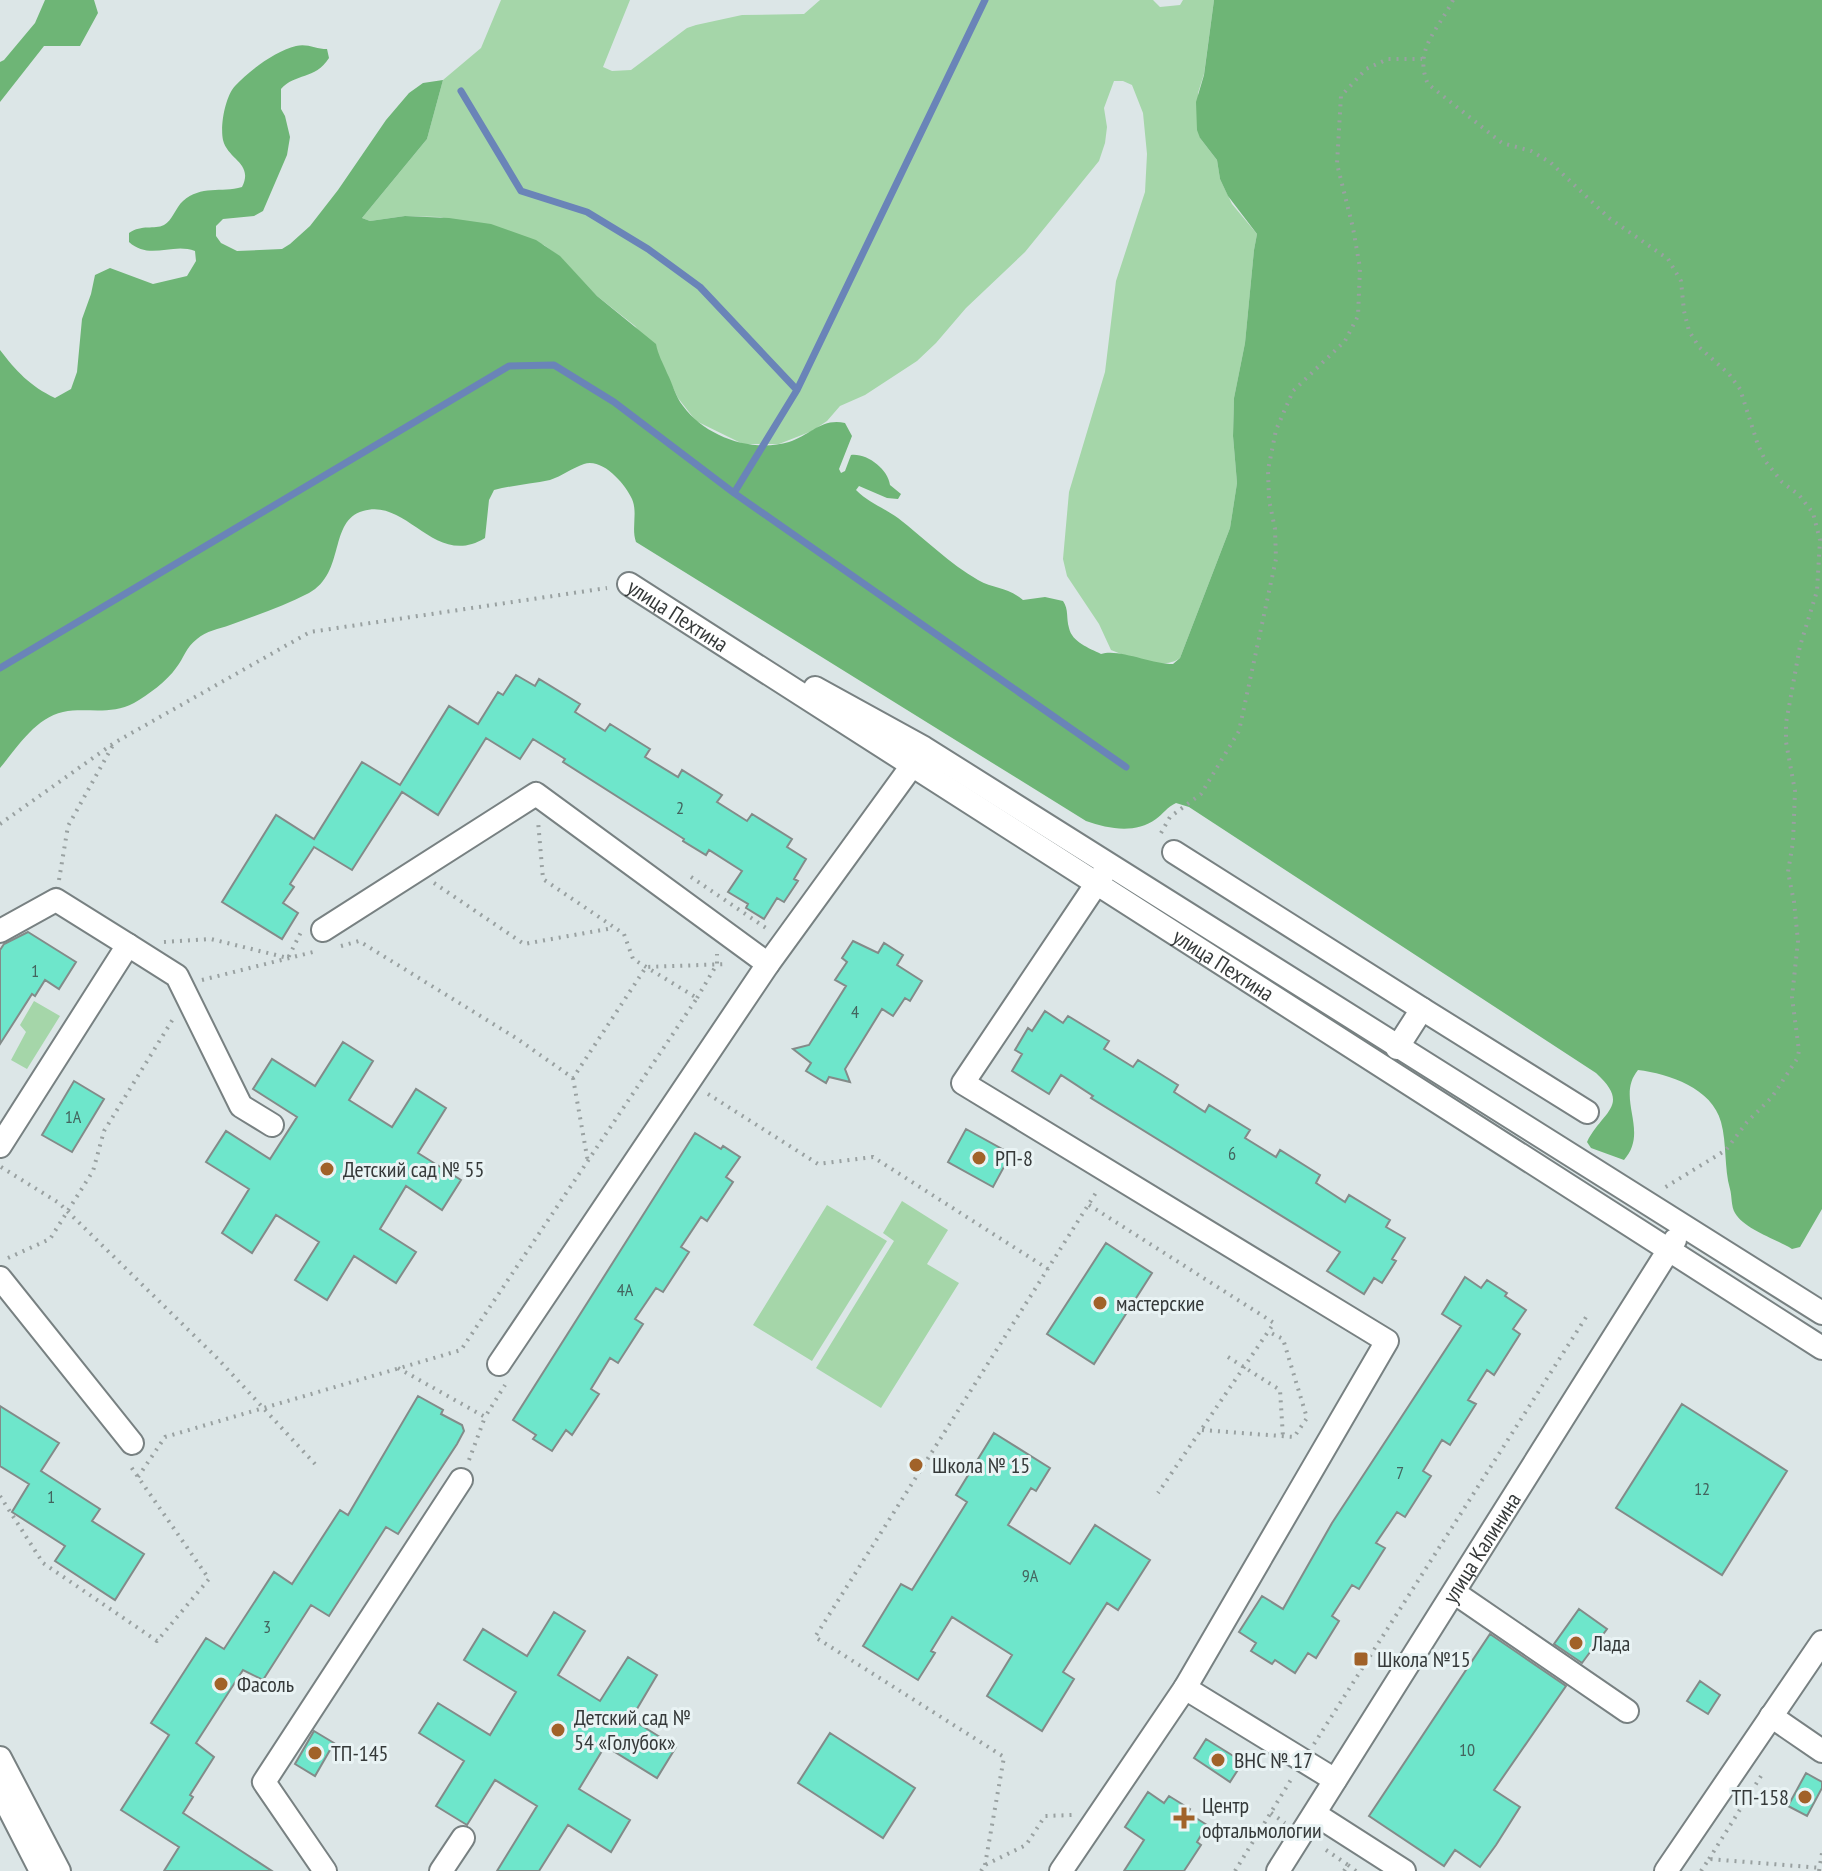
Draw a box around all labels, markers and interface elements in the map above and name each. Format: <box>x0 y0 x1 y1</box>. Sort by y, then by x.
street label: улица Пехтина <box>622 573 734 658</box>
house number: 2 <box>676 796 684 819</box>
street label: улица Пехтина <box>1168 922 1279 1007</box>
house number: 1 <box>31 959 39 982</box>
house number: 4 <box>851 1000 859 1023</box>
house number: 1А <box>65 1105 82 1128</box>
house number: 6 <box>1228 1142 1236 1165</box>
place label: РП-8 <box>995 1144 1033 1172</box>
marker: РП-8 <box>970 1149 988 1167</box>
place label: Детский сад № 55 <box>343 1155 484 1183</box>
marker: Детский сад № 55 <box>318 1160 336 1178</box>
house number: 4А <box>617 1278 634 1301</box>
place label: мастерские <box>1116 1289 1204 1317</box>
marker: мастерские <box>1091 1294 1109 1312</box>
place label: Школа № 15 <box>932 1451 1030 1479</box>
marker: Школа № 15 <box>907 1456 925 1474</box>
house number: 7 <box>1396 1461 1404 1484</box>
house number: 12 <box>1694 1477 1710 1500</box>
house number: 1 <box>47 1485 55 1508</box>
street label: улица Калинина <box>1436 1487 1527 1608</box>
house number: 9А <box>1022 1564 1039 1587</box>
house number: 3 <box>263 1615 271 1638</box>
place label: Лада <box>1591 1629 1630 1657</box>
marker: Лада <box>1567 1634 1585 1652</box>
place label: Школа №15 <box>1377 1645 1471 1673</box>
marker: Школа №15 <box>1352 1650 1370 1668</box>
place label: Фасоль <box>237 1670 294 1698</box>
marker: Фасоль <box>212 1675 230 1693</box>
place label: Детский сад № 54 «Голубок» <box>574 1703 691 1756</box>
marker: Детский сад № 54 «Голубок» <box>549 1721 567 1739</box>
house number: 10 <box>1459 1738 1475 1761</box>
place label: ТП-145 <box>331 1739 389 1767</box>
marker: ТП-145 <box>306 1744 324 1762</box>
place label: ВНС № 17 <box>1234 1746 1313 1774</box>
marker: ВНС № 17 <box>1209 1751 1227 1769</box>
place label: ТП-158 <box>1731 1783 1789 1811</box>
marker: ТП-158 <box>1796 1788 1814 1806</box>
place label: Центр офтальмологии <box>1202 1791 1322 1844</box>
marker: Центр офтальмологии <box>1173 1807 1195 1829</box>

